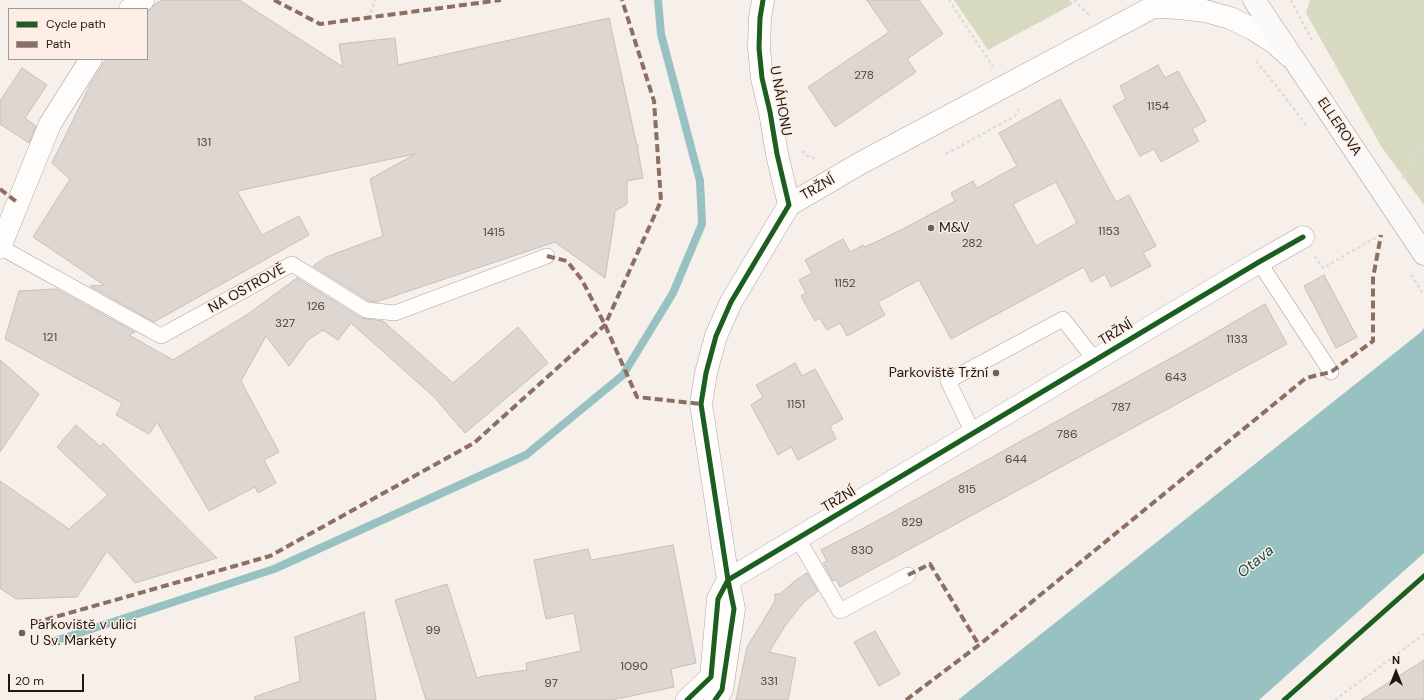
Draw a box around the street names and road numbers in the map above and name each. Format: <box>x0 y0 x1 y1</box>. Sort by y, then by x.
street label: U NÁHONU <box>766 65 794 137</box>
street label: ELLEROVA <box>1313 95 1365 159</box>
street label: TRŽNÍ <box>798 172 838 204</box>
street label: NA OSTROVĚ <box>206 261 288 317</box>
street label: TRŽNÍ <box>1096 316 1136 350</box>
street label: TRŽNÍ <box>819 483 859 517</box>

